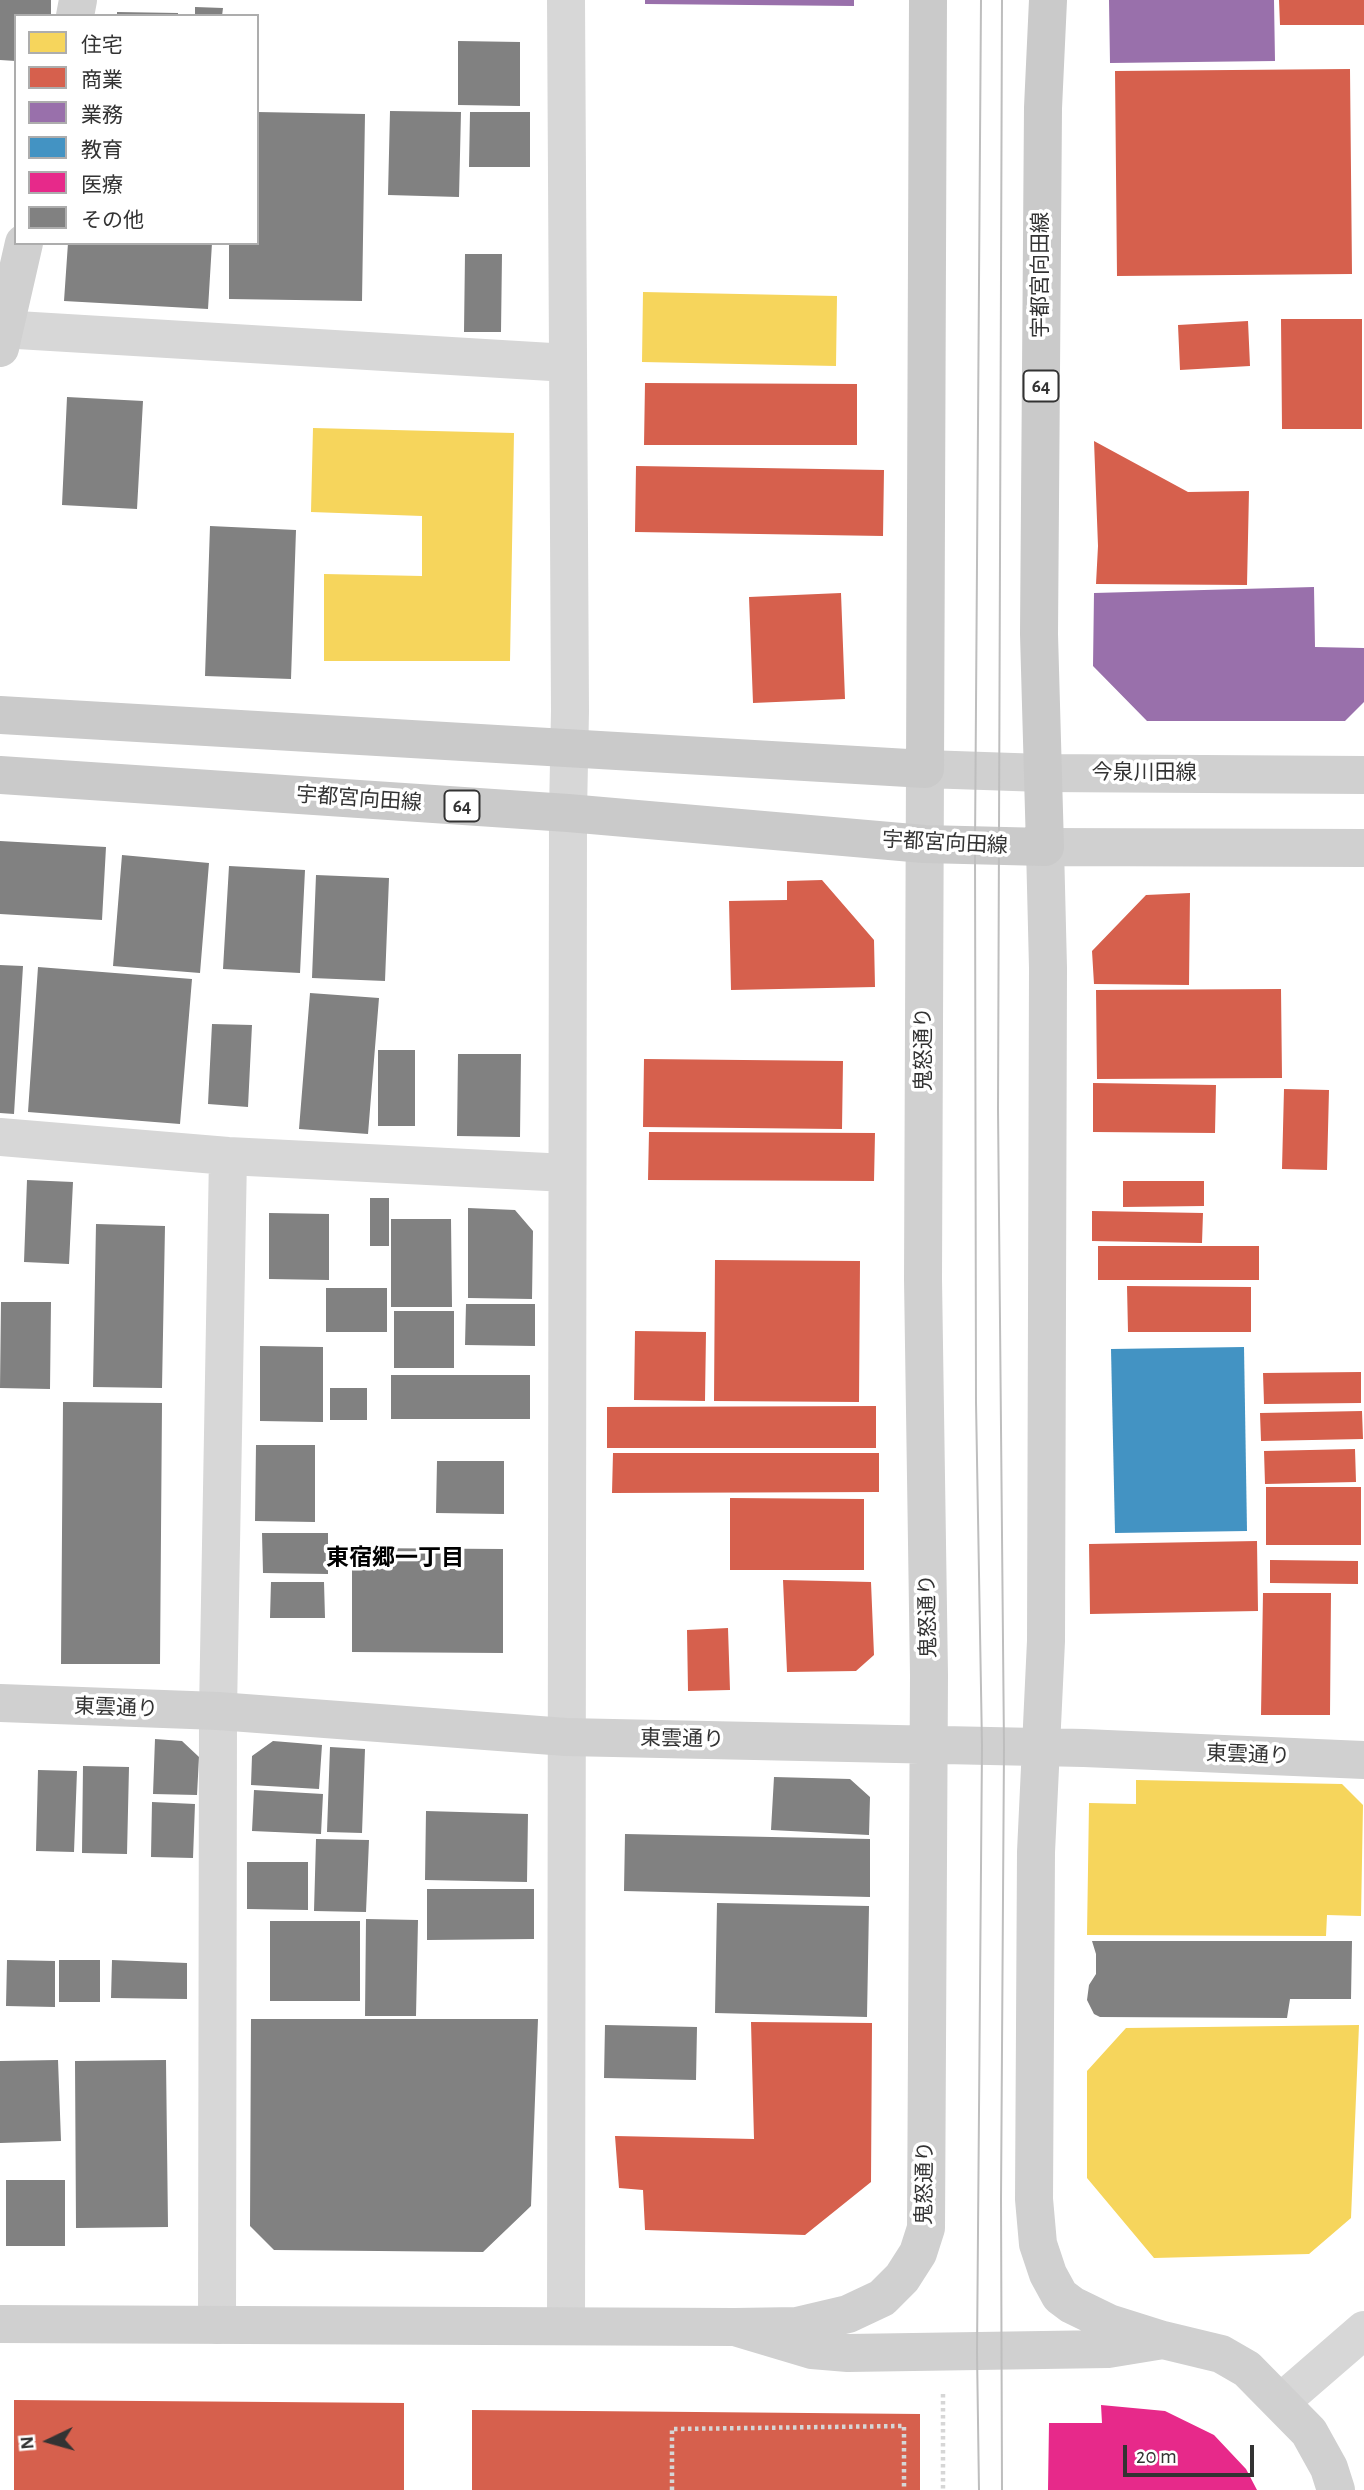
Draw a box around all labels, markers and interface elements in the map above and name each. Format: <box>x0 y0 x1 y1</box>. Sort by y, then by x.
legend <box>14 14 259 245</box>
text: 住宅 <box>81 35 123 56</box>
text: 商業 <box>81 70 123 91</box>
text: 業務 <box>81 105 123 126</box>
text: 教育 <box>81 140 123 161</box>
text: 医療 <box>81 175 123 196</box>
text: その他 <box>81 210 144 231</box>
street label: 宇都宮向田線 <box>1028 212 1054 338</box>
road number: 64 <box>1024 370 1058 402</box>
street label: 今泉川田線 <box>1092 760 1196 786</box>
street label: 宇都宮向田線 <box>295 782 423 816</box>
road number: 64 <box>444 790 480 821</box>
street label: 宇都宮向田線 <box>881 827 1009 859</box>
street label: 鬼怒通り <box>911 1007 937 1091</box>
district label: 東宿郷一丁目 <box>326 1544 464 1572</box>
street label: 鬼怒通り <box>915 1574 941 1658</box>
street label: 東雲通り <box>74 1694 158 1722</box>
street label: 東雲通り <box>640 1726 724 1752</box>
street label: 東雲通り <box>1206 1741 1290 1769</box>
street label: 鬼怒通り <box>912 2141 938 2225</box>
north arrow <box>14 2406 84 2476</box>
scale bar <box>1126 2430 1257 2474</box>
text: N <box>18 2435 38 2450</box>
text: 20 m <box>1136 2446 1177 2467</box>

